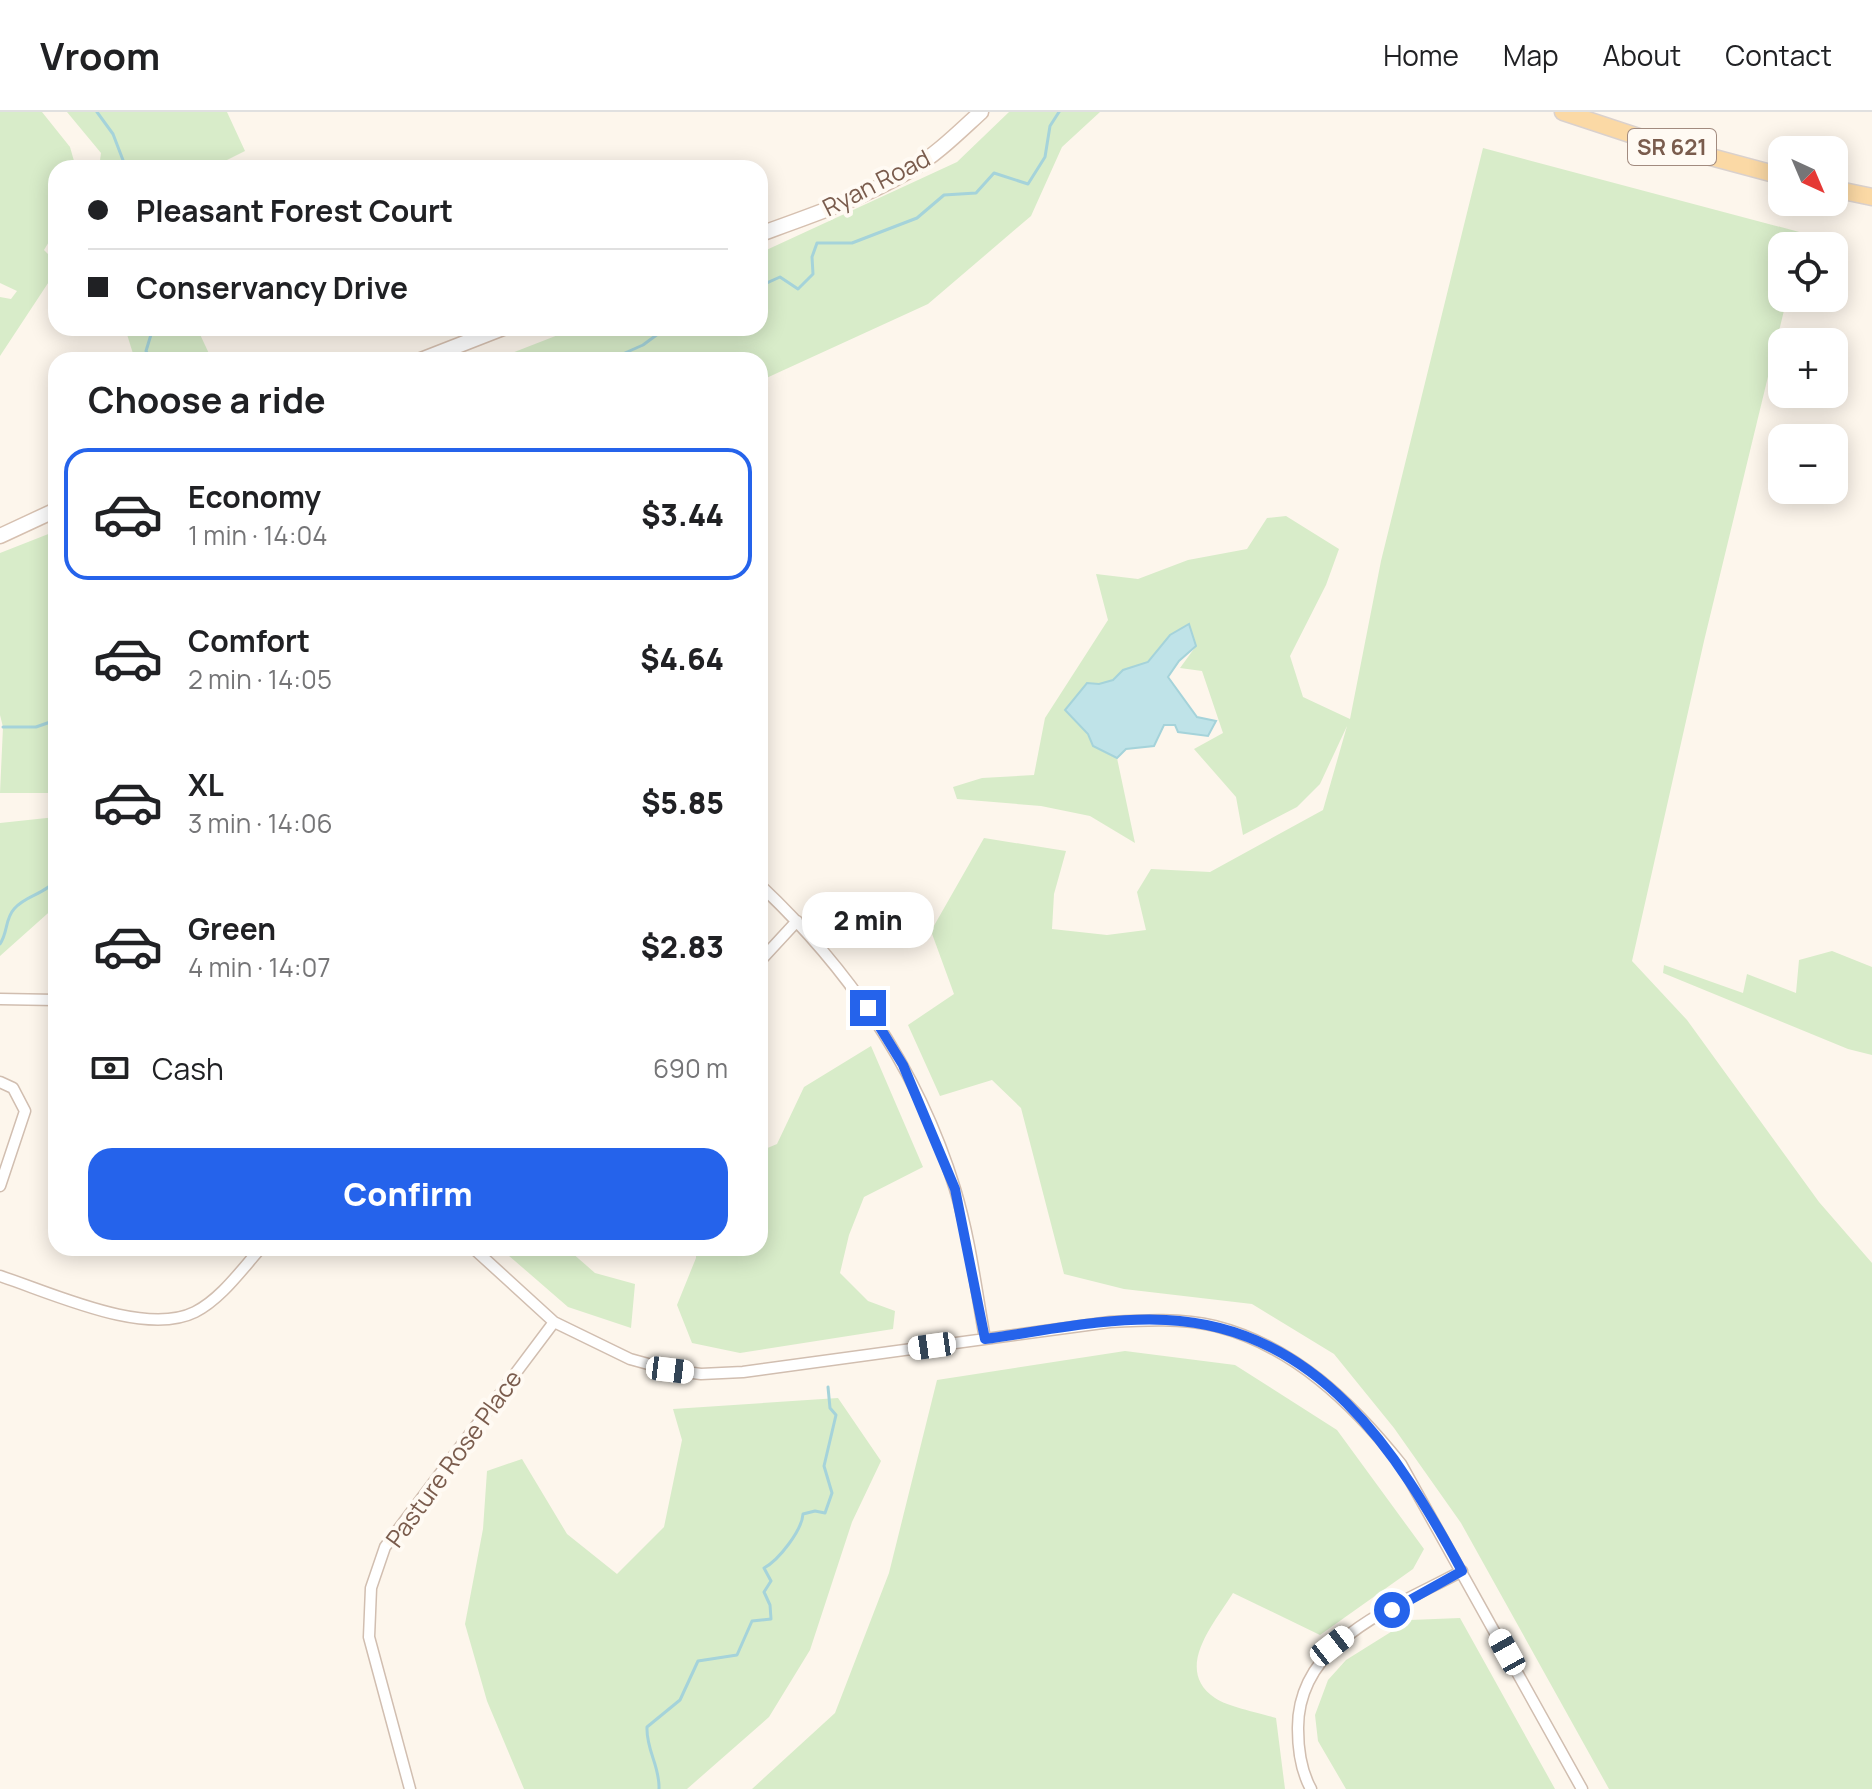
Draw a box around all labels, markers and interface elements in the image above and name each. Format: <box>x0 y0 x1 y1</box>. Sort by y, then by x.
text: Vroom <box>40 29 160 81</box>
text: Home <box>1383 36 1459 74</box>
text: Map <box>1503 36 1559 74</box>
text: About <box>1603 36 1681 74</box>
text: Contact <box>1725 36 1832 74</box>
road number: SR 621 <box>1628 129 1716 165</box>
north arrow <box>1768 136 1848 216</box>
map controls <box>1768 136 1848 504</box>
street label: Ryan Road <box>817 141 935 223</box>
text: Pleasant Forest Court <box>136 190 453 231</box>
button: locate <box>1768 232 1848 312</box>
text: Conservancy Drive <box>136 267 408 308</box>
button: + <box>1768 328 1848 408</box>
text: Choose a ride <box>88 375 326 424</box>
button: − <box>1768 424 1848 504</box>
text: Economy <box>188 476 321 517</box>
icon: car <box>92 478 164 550</box>
text: $3.44 <box>641 494 724 535</box>
text: 1 min · 14:04 <box>188 517 328 553</box>
text: Comfort <box>188 620 310 661</box>
icon: car <box>92 622 164 694</box>
text: $4.64 <box>640 638 724 679</box>
text: 2 min · 14:05 <box>188 661 332 697</box>
text: XL <box>188 764 224 805</box>
icon: car <box>92 766 164 838</box>
text: $5.85 <box>641 782 724 823</box>
text: 3 min · 14:06 <box>188 805 333 841</box>
callout: 2 min <box>802 892 934 948</box>
text: 2 min <box>834 902 902 938</box>
text: Green <box>188 908 276 949</box>
icon: car <box>92 910 164 982</box>
text: $2.83 <box>641 926 724 967</box>
text: 4 min · 14:07 <box>188 949 331 985</box>
route end <box>850 990 886 1026</box>
icon: cash <box>88 1046 132 1090</box>
text: Cash <box>152 1048 224 1089</box>
text: 690 m <box>653 1050 728 1086</box>
button: Confirm <box>88 1148 728 1240</box>
car <box>907 1331 957 1361</box>
car <box>645 1355 695 1385</box>
street label: Pasture Rose Place <box>377 1363 529 1553</box>
route start <box>1374 1592 1410 1628</box>
car <box>1306 1622 1358 1670</box>
car <box>1485 1625 1529 1679</box>

